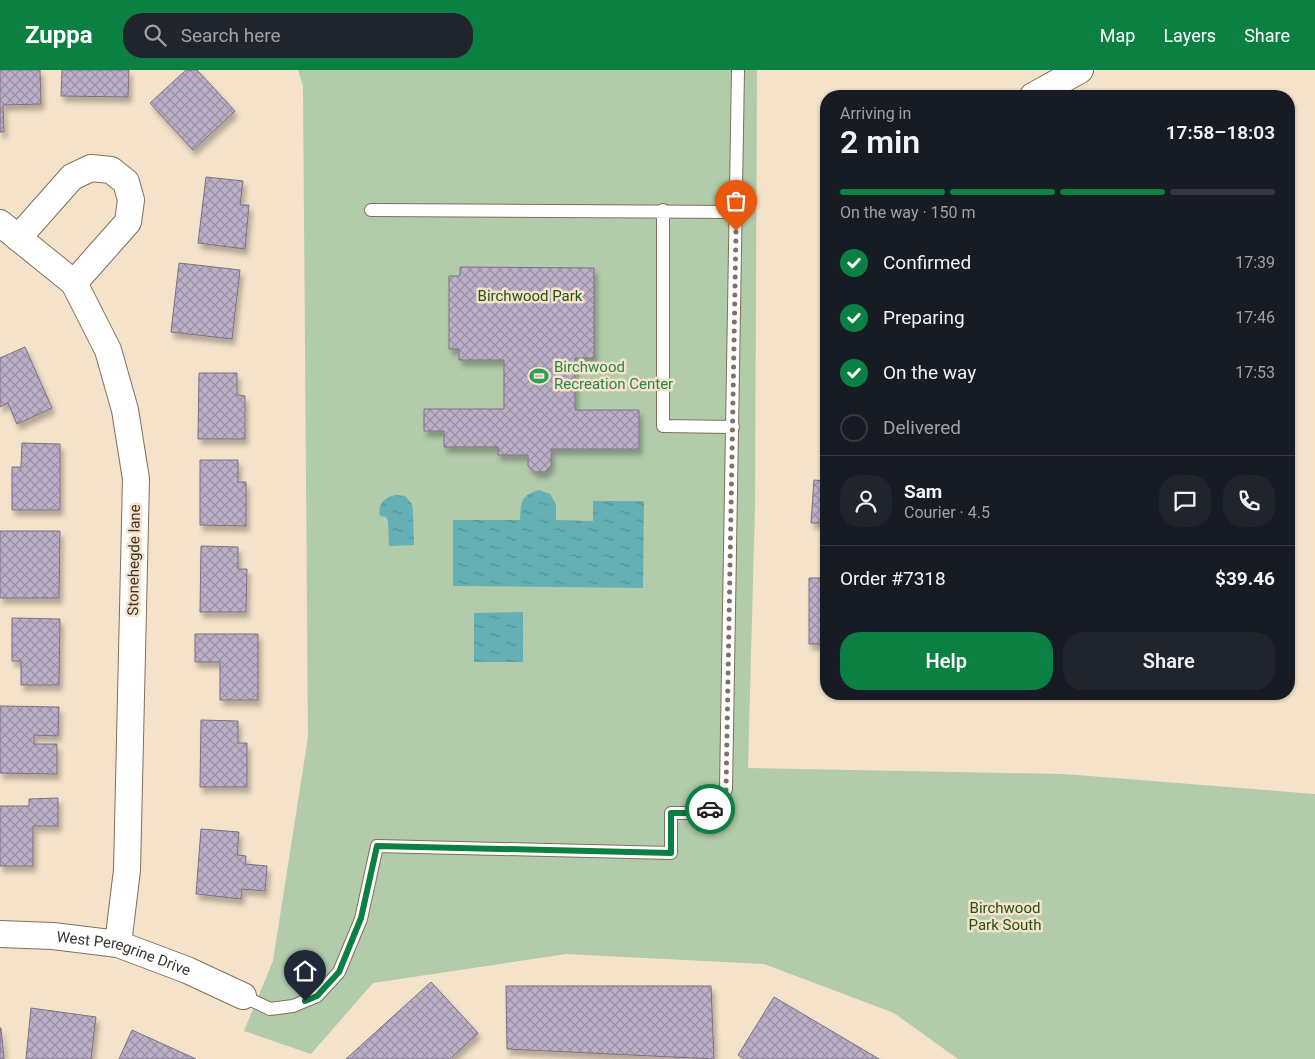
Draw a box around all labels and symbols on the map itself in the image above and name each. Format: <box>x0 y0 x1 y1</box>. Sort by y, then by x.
pin <box>715 180 757 231</box>
park label: Birchwood Park <box>478 287 583 305</box>
place label: Birchwood Recreation Center <box>554 358 673 393</box>
sports icon: Birchwood Recreation Center <box>528 365 550 387</box>
street label: Stonehegde lane <box>124 504 144 616</box>
courier <box>685 784 735 834</box>
park label: Birchwood Park South <box>969 899 1041 934</box>
street label: West Peregrine Drive <box>56 928 193 980</box>
pin <box>284 950 326 1001</box>

